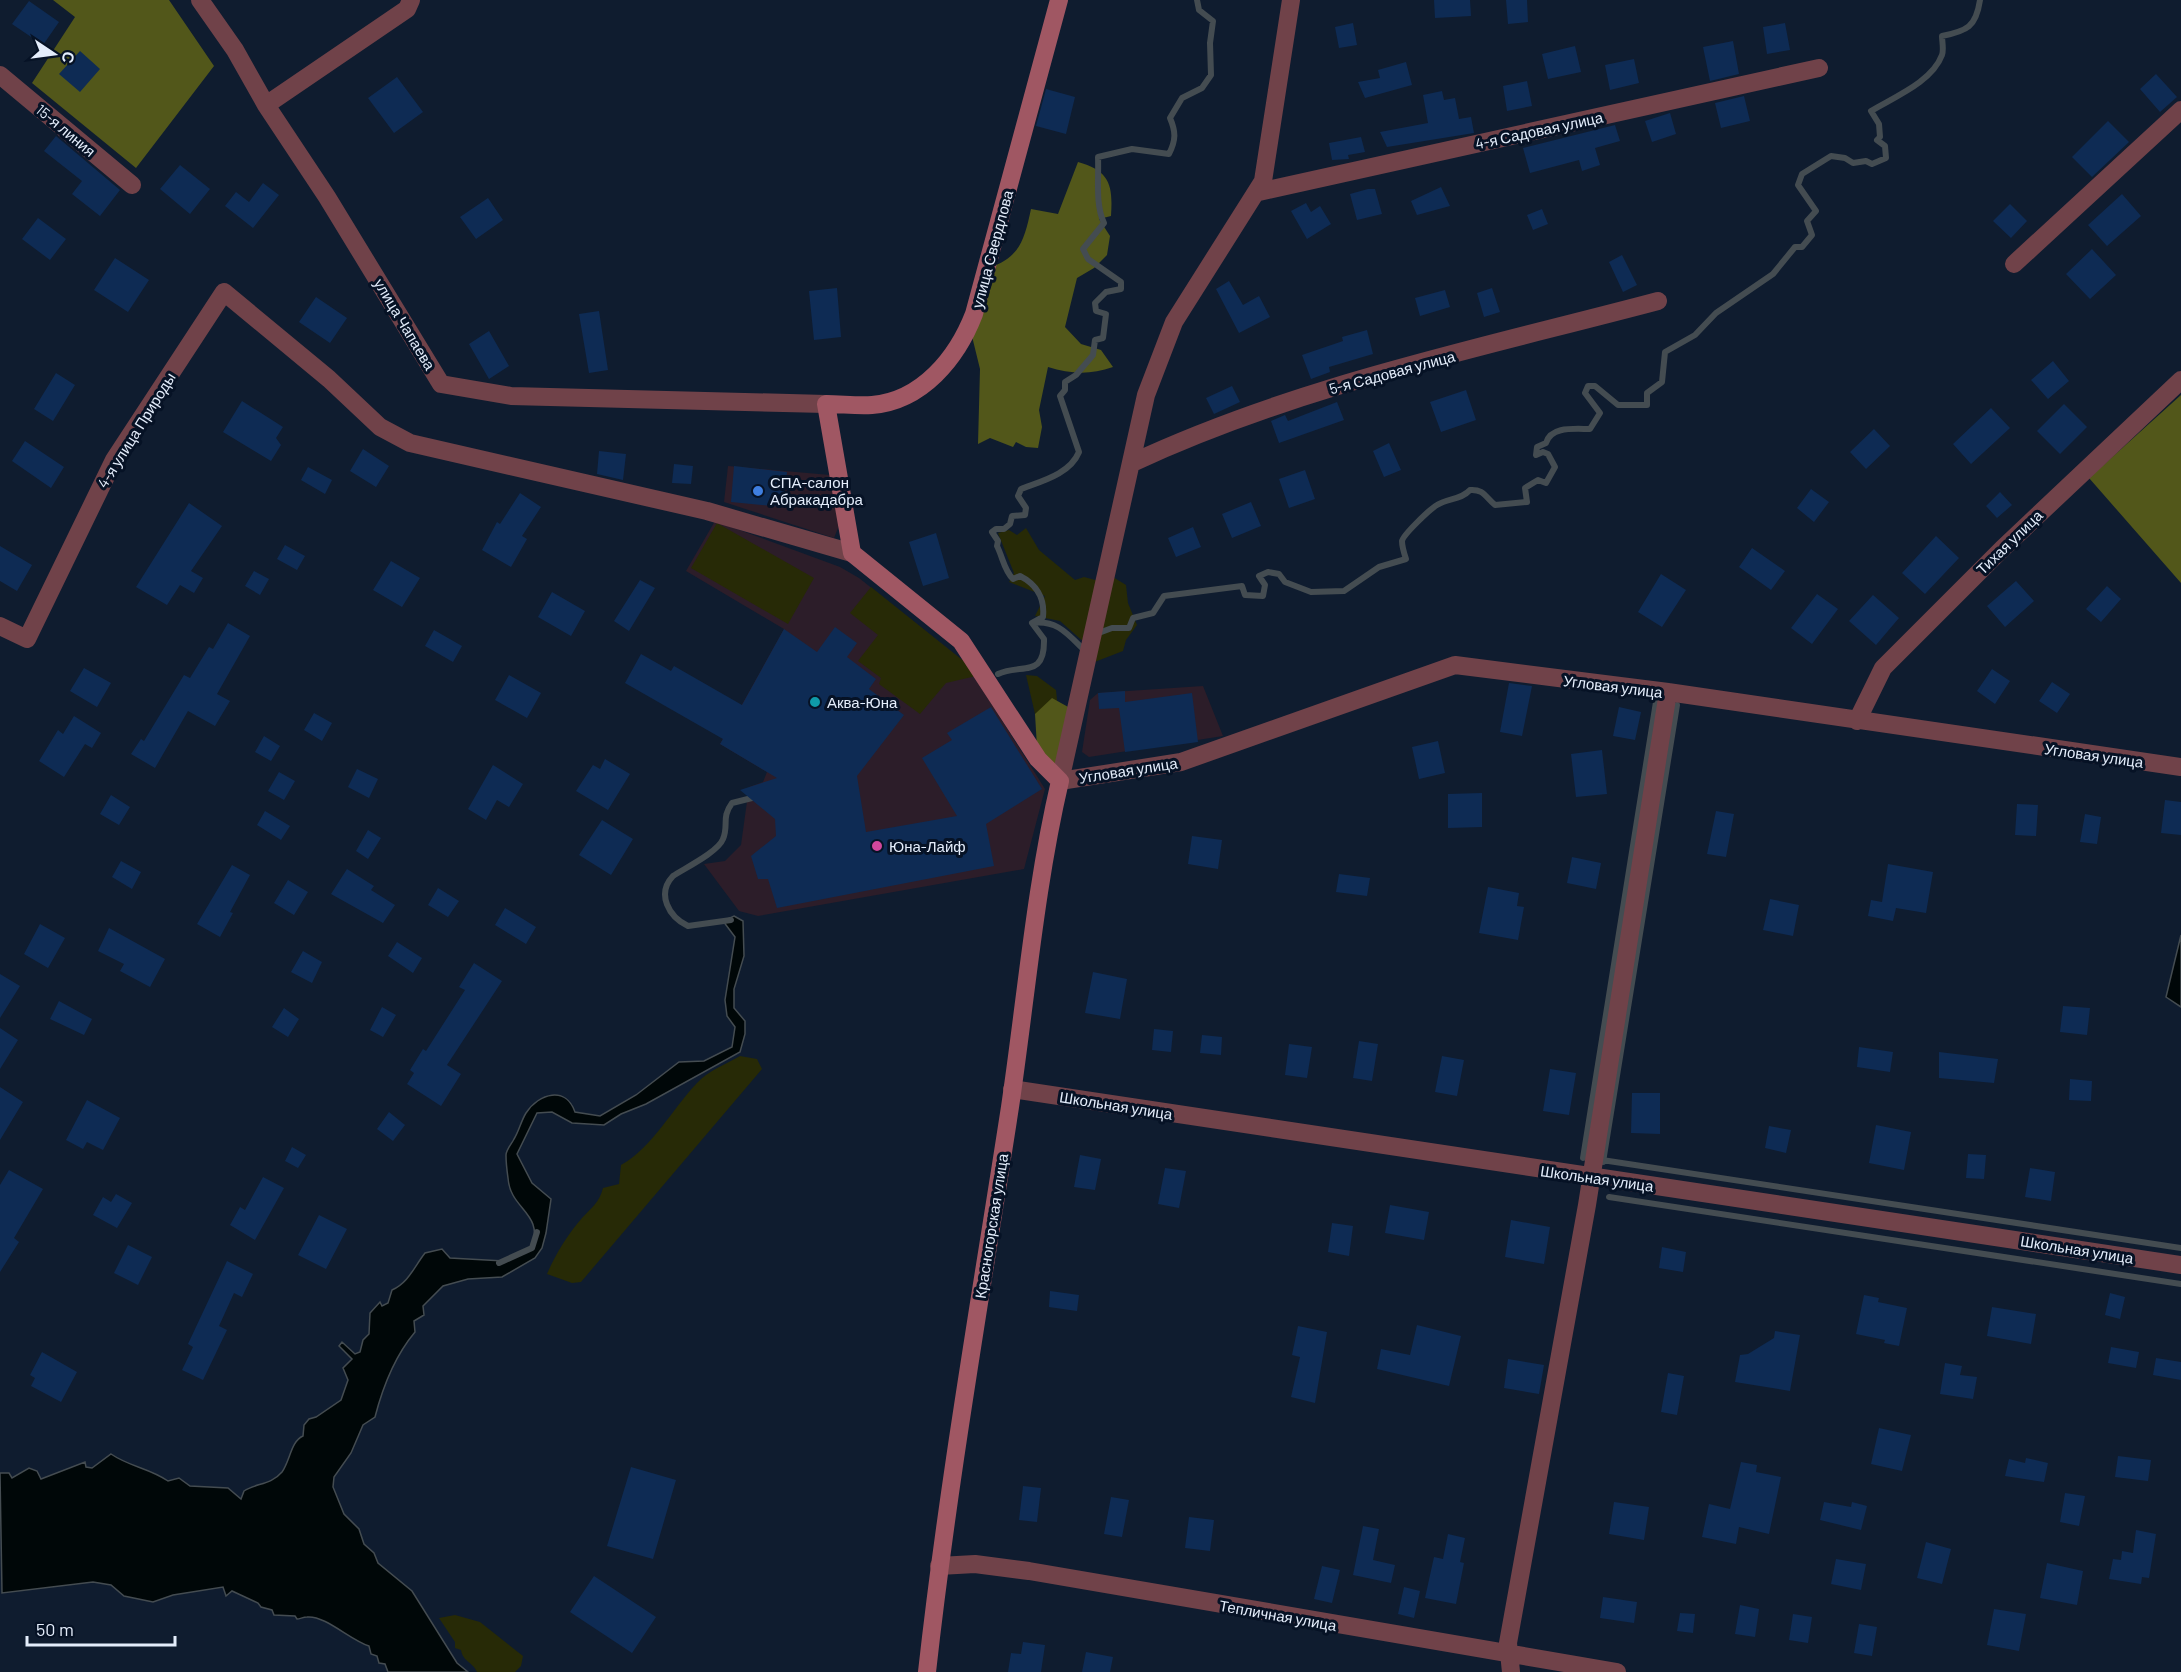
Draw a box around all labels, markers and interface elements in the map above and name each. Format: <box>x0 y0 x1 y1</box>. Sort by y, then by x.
north arrow <box>24 24 84 84</box>
text: С <box>58 50 80 66</box>
street label: 15-я линия <box>33 100 99 160</box>
street label: 4-я Садовая улица <box>1473 108 1605 152</box>
street label: улица Свердлова <box>968 187 1017 310</box>
street label: улица Чапаева <box>371 275 440 374</box>
street label: 5-я Садовая улица <box>1327 346 1458 397</box>
street label: 4-я улица Природы <box>93 369 179 491</box>
place label: СПА-салон Абракадабра <box>770 473 864 508</box>
marker: СПА-салон Абракадабра <box>751 484 765 498</box>
street label: Тихая улица <box>1972 506 2046 578</box>
street label: Угловая улица <box>1562 671 1664 701</box>
place label: Аква-Юна <box>827 693 898 711</box>
marker: Аква-Юна <box>808 695 822 709</box>
street label: Угловая улица <box>2043 739 2145 771</box>
street label: Угловая улица <box>1077 753 1179 787</box>
place label: Юна-Лайф <box>889 837 966 855</box>
marker: Юна-Лайф <box>870 839 884 853</box>
street label: Школьная улица <box>1058 1087 1174 1123</box>
street label: Красногорская улица <box>971 1152 1011 1300</box>
street label: Школьная улица <box>1539 1161 1655 1195</box>
street label: Школьная улица <box>2019 1231 2135 1267</box>
street label: Тепличная улица <box>1218 1596 1339 1634</box>
scale bar <box>27 1609 176 1647</box>
text: 50 m <box>36 1618 74 1640</box>

